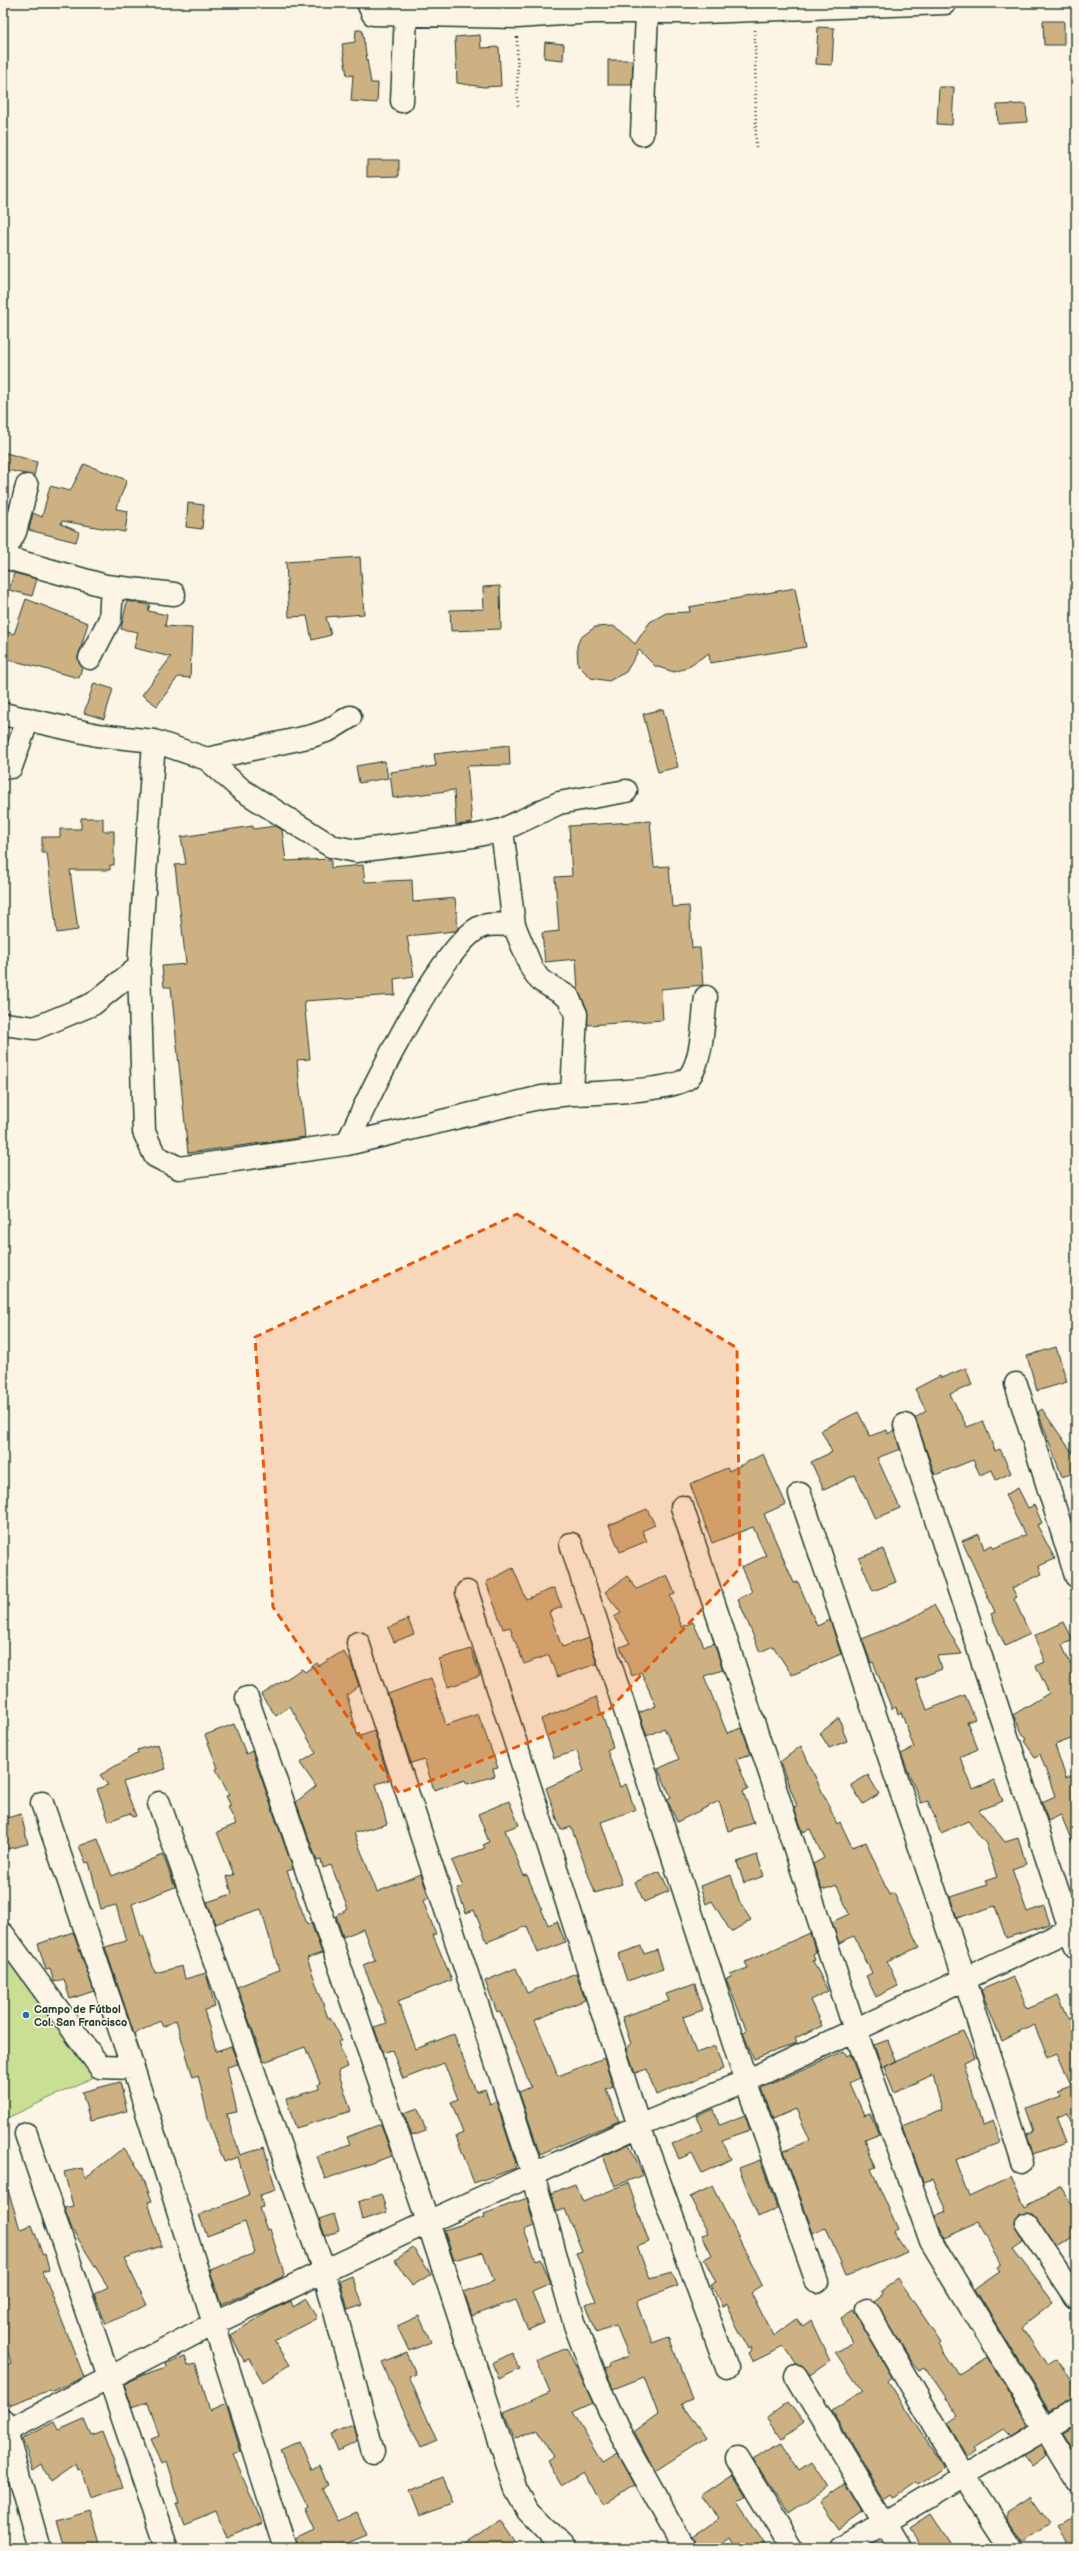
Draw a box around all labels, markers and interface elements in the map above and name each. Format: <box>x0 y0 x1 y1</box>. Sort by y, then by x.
place label: Campo de Fútbol Col. San Francisco <box>34 2003 127 2029</box>
marker: Campo de Fútbol Col. San Francisco <box>21 2010 31 2020</box>

